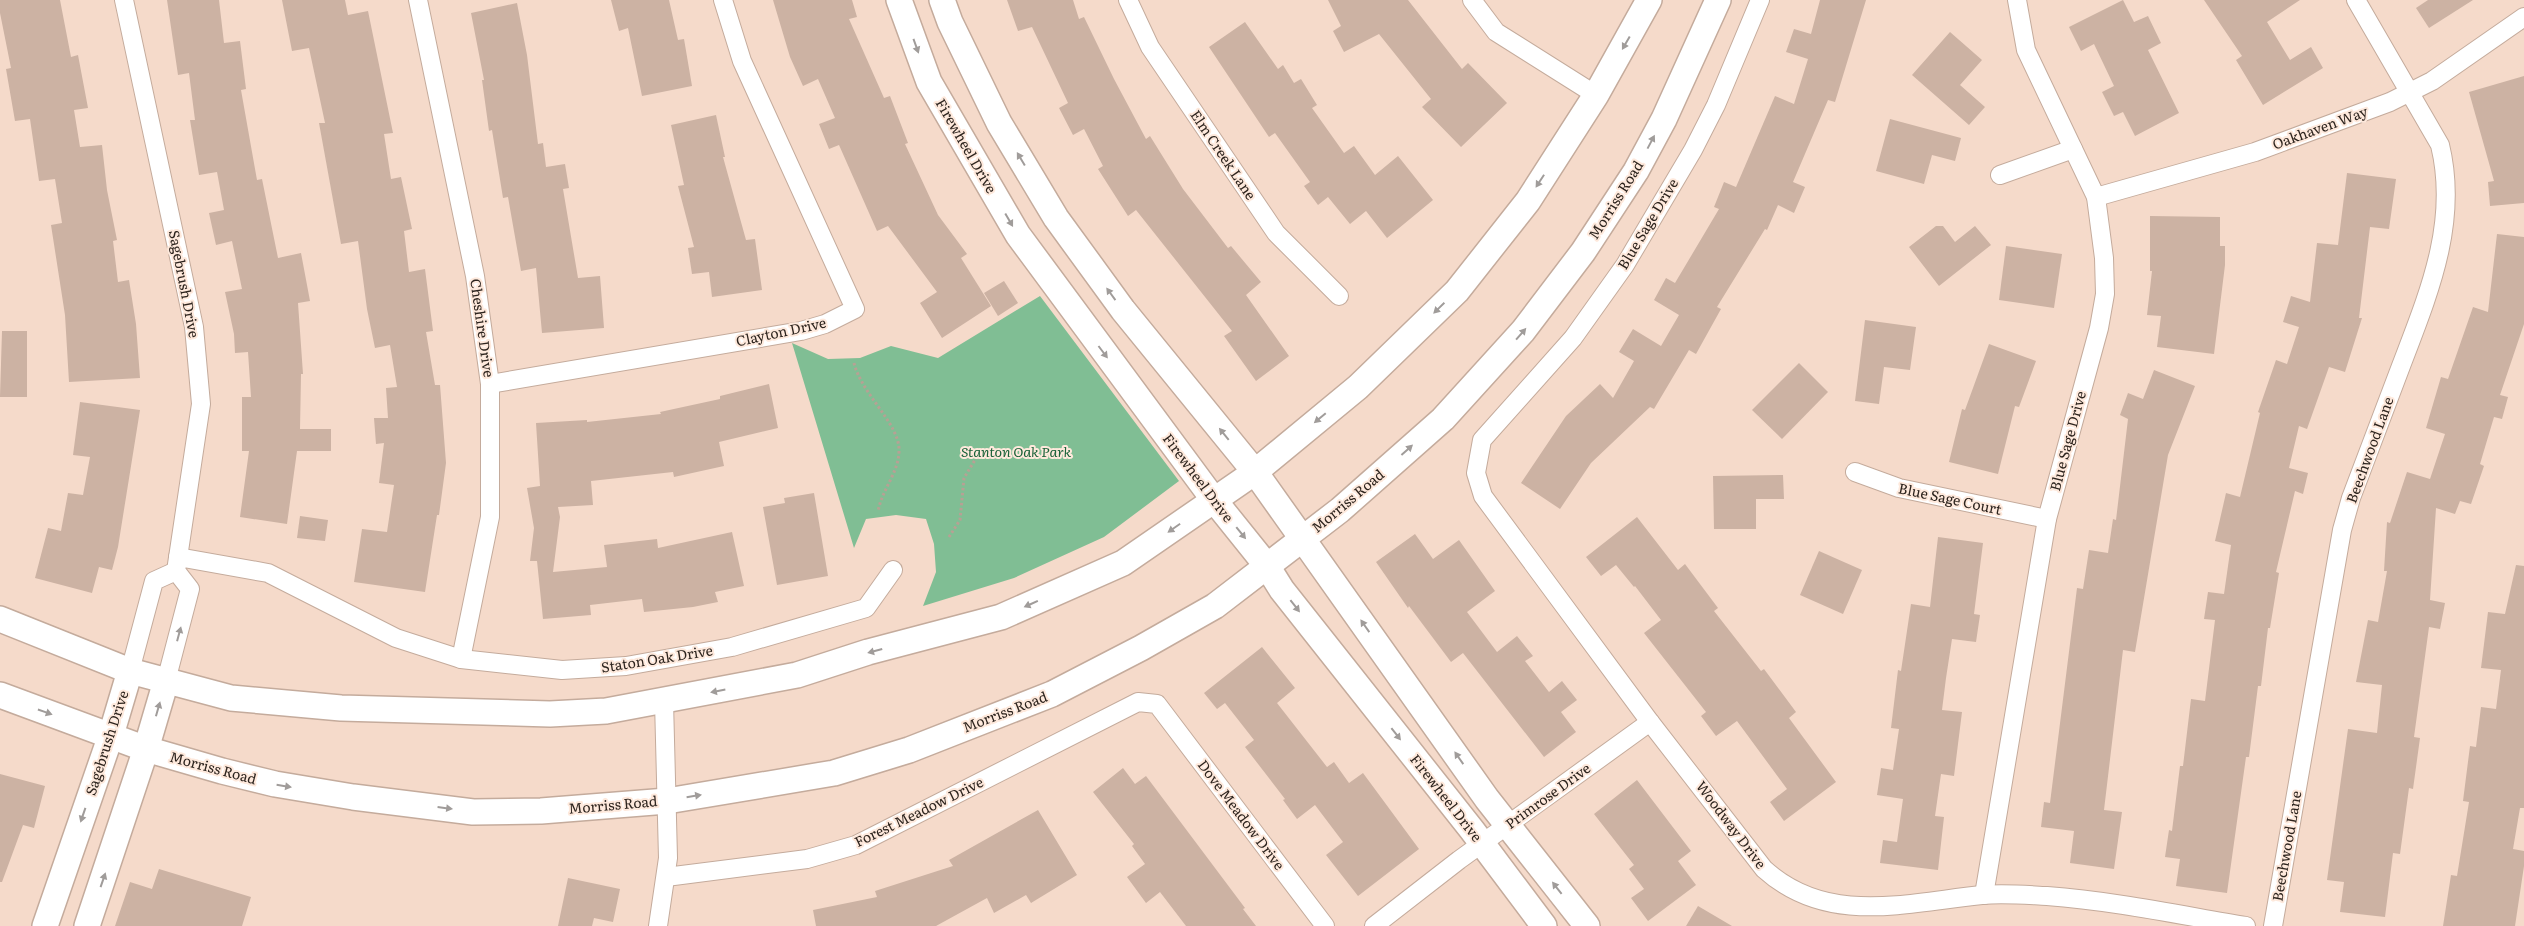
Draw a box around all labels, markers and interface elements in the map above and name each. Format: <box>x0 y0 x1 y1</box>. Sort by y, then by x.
one-way arrow <box>1622 36 1630 50</box>
one-way arrow <box>912 39 920 54</box>
street label: Firewheel Drive <box>932 94 1002 197</box>
street label: Oakhaven Way <box>2269 100 2371 154</box>
street label: Elm Creek Lane <box>1186 106 1261 203</box>
one-way arrow <box>1647 136 1656 149</box>
one-way arrow <box>1016 153 1025 166</box>
street label: Morriss Road <box>1583 156 1647 243</box>
one-way arrow <box>1536 174 1545 188</box>
street label: Blue Sage Drive <box>1612 174 1682 273</box>
one-way arrow <box>1004 213 1013 226</box>
street label: Sagebrush Drive <box>165 228 205 339</box>
street label: Cheshire Drive <box>466 277 500 379</box>
one-way arrow <box>1106 288 1117 301</box>
one-way arrow <box>1433 302 1445 314</box>
street label: Clayton Drive <box>734 312 828 350</box>
one-way arrow <box>1515 328 1526 341</box>
one-way arrow <box>1098 345 1108 359</box>
street label: Blue Sage Drive <box>2044 388 2090 493</box>
street label: Beechwood Lane <box>2341 394 2398 506</box>
one-way arrow <box>1314 413 1327 424</box>
one-way arrow <box>1219 428 1230 441</box>
street label: Firewheel Drive <box>1159 429 1239 526</box>
park label: Stanton Oak Park <box>961 441 1071 461</box>
one-way arrow <box>1401 445 1414 456</box>
street label: Morriss Road <box>1307 464 1388 537</box>
street label: Blue Sage Court <box>1897 477 2004 519</box>
one-way arrow <box>1167 523 1180 533</box>
one-way arrow <box>1235 527 1246 540</box>
one-way arrow <box>1290 599 1301 612</box>
one-way arrow <box>1024 600 1038 608</box>
one-way arrow <box>1360 619 1370 632</box>
one-way arrow <box>175 627 183 642</box>
street label: Staton Oak Drive <box>600 639 714 677</box>
one-way arrow <box>868 647 883 655</box>
street label: Morriss Road <box>959 686 1050 736</box>
one-way arrow <box>710 687 726 695</box>
street label: Sagebrush Drive <box>80 688 132 798</box>
one-way arrow <box>155 701 163 716</box>
one-way arrow <box>38 709 53 716</box>
one-way arrow <box>1390 727 1401 740</box>
street label: Morriss Road <box>168 746 259 788</box>
street label: Firewheel Drive <box>1406 749 1487 845</box>
one-way arrow <box>1454 751 1464 765</box>
street label: Dove Meadow Drive <box>1194 755 1290 874</box>
street label: Primrose Drive <box>1501 757 1594 833</box>
street label: Forest Meadow Drive <box>851 771 986 851</box>
street label: Woodway Drive <box>1692 776 1771 872</box>
one-way arrow <box>276 782 292 790</box>
street label: Beechwood Lane <box>2266 789 2306 903</box>
street label: Morriss Road <box>568 790 659 818</box>
one-way arrow <box>686 792 702 800</box>
one-way arrow <box>437 804 453 812</box>
one-way arrow <box>79 807 87 822</box>
one-way arrow <box>99 872 107 887</box>
one-way arrow <box>1552 881 1562 894</box>

